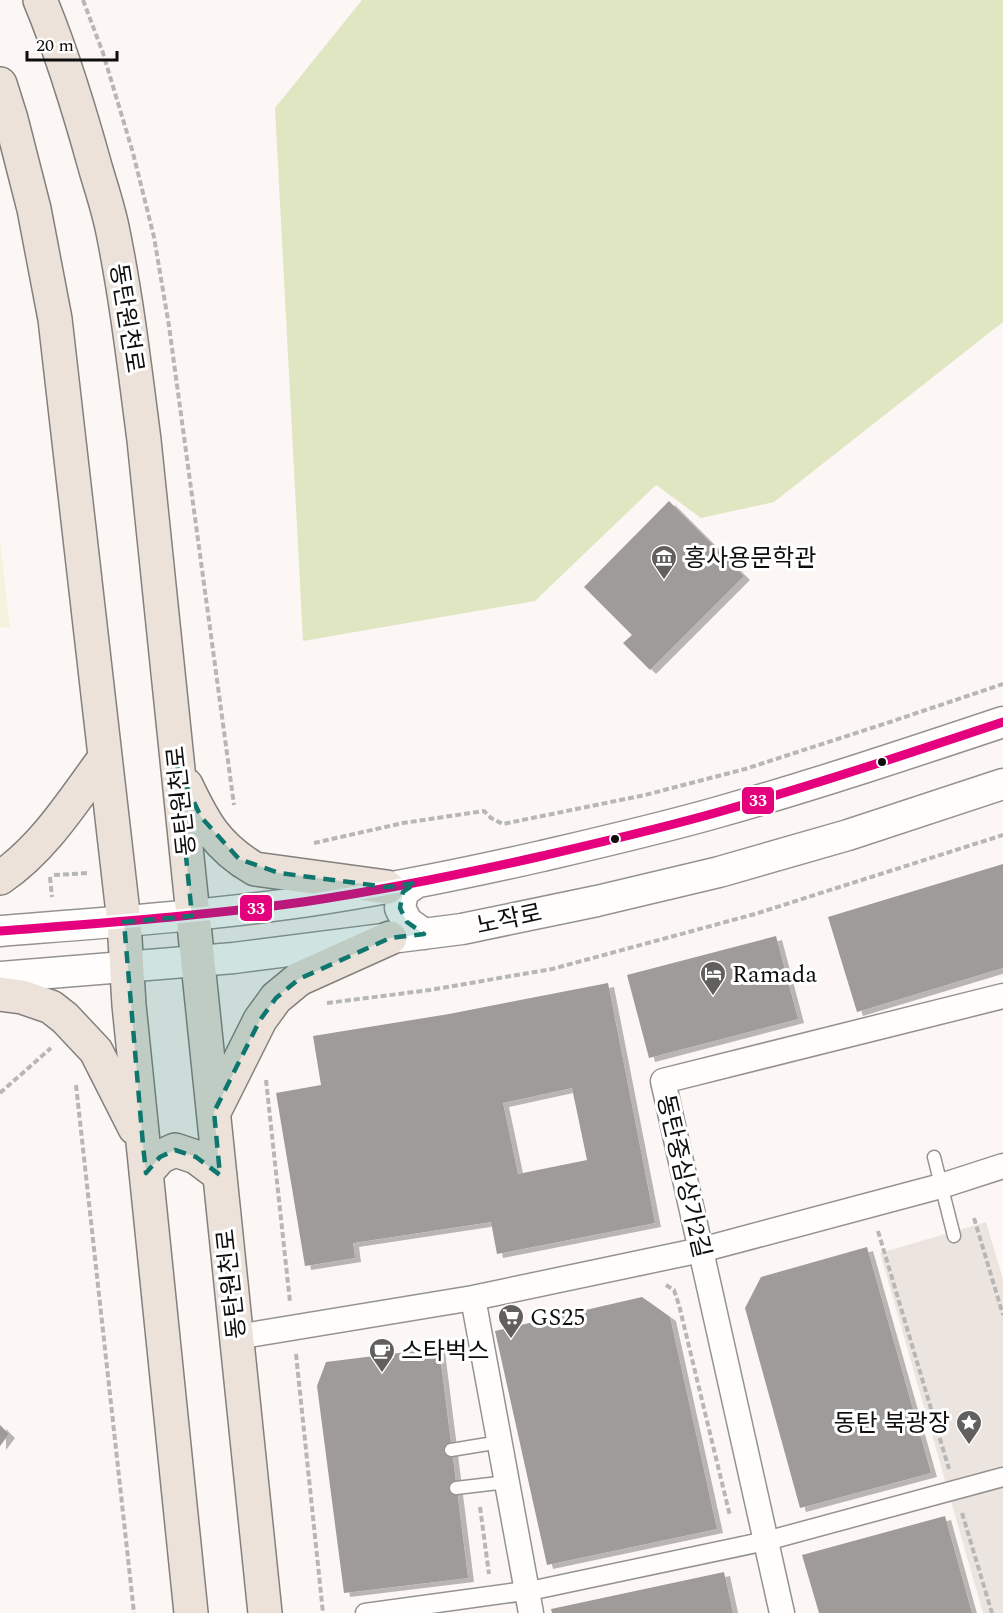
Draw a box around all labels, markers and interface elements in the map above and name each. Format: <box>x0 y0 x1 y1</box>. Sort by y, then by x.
scale bar <box>27 24 117 62</box>
text: 20 m <box>36 32 74 59</box>
street label: 동탄원천로 <box>100 261 152 375</box>
place label: 홍사용문학관 <box>684 541 816 577</box>
museum icon: 홍사용문학관 <box>649 543 679 581</box>
street label: 동탄원천로 <box>158 744 206 858</box>
unlabelled marker <box>876 756 888 768</box>
line badge: 33 <box>741 786 775 815</box>
text: 33 <box>749 789 767 813</box>
unlabelled marker <box>609 833 621 845</box>
line badge: 33 <box>239 894 273 922</box>
street label: 노작로 <box>473 895 545 944</box>
text: 33 <box>247 897 265 921</box>
place label: Ramada <box>732 957 818 993</box>
hotel icon: Ramada <box>698 959 728 997</box>
street label: 동탄중심상가2길 <box>647 1091 719 1261</box>
street label: 동탄원천로 <box>208 1227 256 1341</box>
place label: GS25 <box>530 1300 585 1336</box>
supermarket icon: GS25 <box>496 1302 526 1340</box>
place label: 스타벅스 <box>401 1334 489 1370</box>
cafe icon: 스타벅스 <box>367 1336 397 1374</box>
place label: 동탄 북광장 <box>834 1406 950 1442</box>
place icon: 동탄 북광장 <box>954 1408 984 1446</box>

